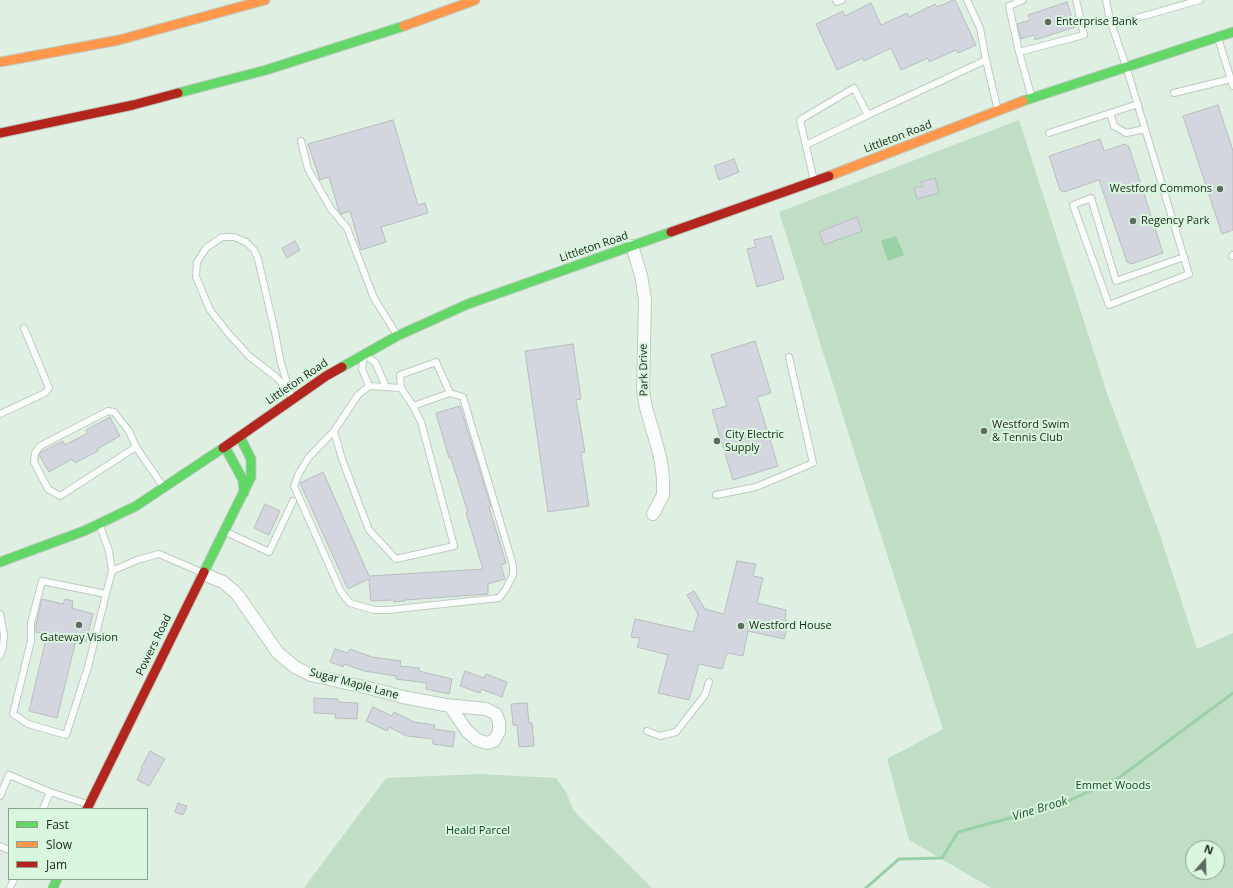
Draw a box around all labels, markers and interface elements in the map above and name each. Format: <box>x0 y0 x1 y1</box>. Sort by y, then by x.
place label: Enterprise Bank <box>1056 15 1137 29</box>
marker: Enterprise Bank <box>1043 17 1053 27</box>
street label: Littleton Road <box>862 118 934 156</box>
place label: Westford Commons <box>1110 182 1212 196</box>
marker: Westford Commons <box>1215 184 1225 194</box>
place label: Regency Park <box>1141 214 1210 228</box>
marker: Regency Park <box>1128 216 1138 226</box>
street label: Littleton Road <box>558 229 630 265</box>
street label: Park Drive <box>637 343 651 397</box>
street label: Littleton Road <box>264 356 330 408</box>
place label: Westford Swim & Tennis Club <box>992 418 1069 444</box>
marker: Westford Swim & Tennis Club <box>979 426 989 436</box>
place label: City Electric Supply <box>725 428 784 454</box>
marker: City Electric Supply <box>712 436 722 446</box>
street label: Powers Road <box>133 612 175 678</box>
place label: Westford House <box>749 619 832 633</box>
marker: Gateway Vision <box>74 620 84 630</box>
marker: Westford House <box>736 621 746 631</box>
place label: Gateway Vision <box>40 631 118 645</box>
street label: Sugar Maple Lane <box>308 666 400 702</box>
park label: Emmet Woods <box>1076 779 1150 793</box>
water label: Vine Brook <box>1011 794 1069 824</box>
legend <box>8 808 148 880</box>
text: Fast <box>46 816 69 833</box>
park label: Heald Parcel <box>446 824 510 838</box>
text: Slow <box>46 836 72 853</box>
north arrow <box>1185 840 1225 880</box>
text: N <box>1202 841 1216 858</box>
text: Jam <box>46 856 67 873</box>

